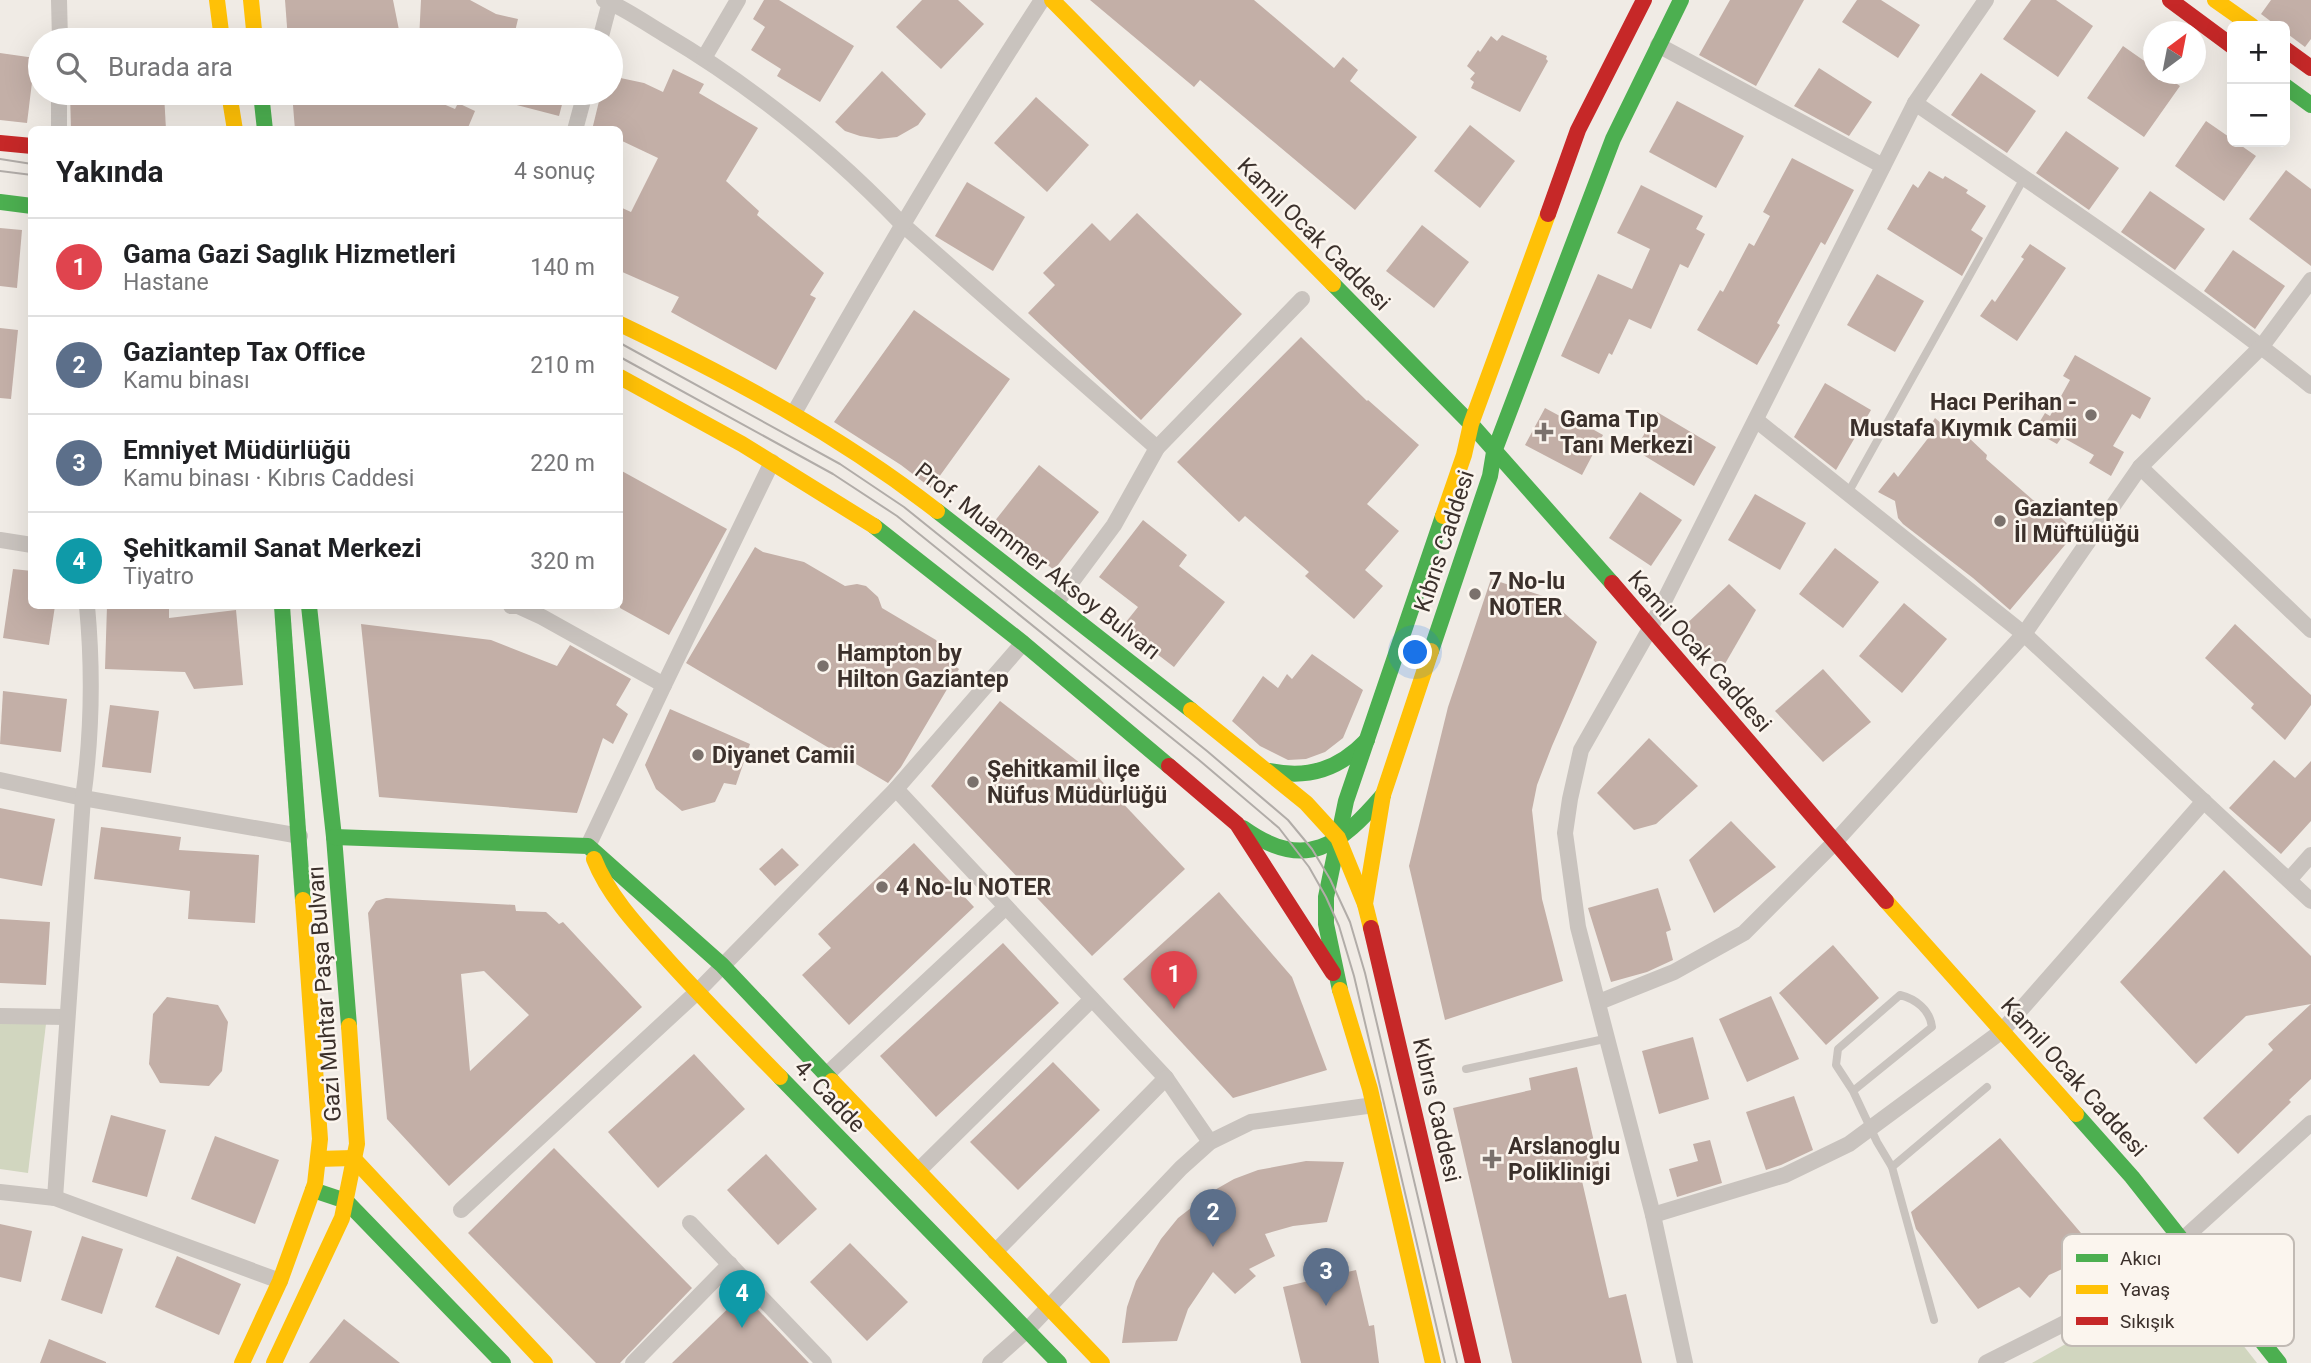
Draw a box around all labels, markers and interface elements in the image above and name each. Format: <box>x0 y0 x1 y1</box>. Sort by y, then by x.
north arrow <box>2143 21 2206 84</box>
map controls <box>2227 21 2290 147</box>
button: + <box>2227 21 2290 84</box>
search box <box>28 28 623 105</box>
icon: search <box>52 48 90 86</box>
text: Burada ara <box>108 52 233 82</box>
button: − <box>2227 84 2290 147</box>
street label: Kamil Ocak Caddesi <box>1232 152 1396 316</box>
text: Yakında <box>56 154 164 189</box>
text: 4 sonuç <box>514 158 595 185</box>
text: Gama Gazi Saglık Hizmetleri <box>123 239 456 269</box>
text: 1 <box>72 254 86 281</box>
text: 140 m <box>530 254 595 281</box>
text: Hastane <box>123 269 209 296</box>
text: Gaziantep Tax Office <box>123 337 365 367</box>
text: 2 <box>72 352 86 379</box>
text: 210 m <box>530 352 595 379</box>
text: Kamu binası <box>123 367 250 394</box>
place label: Hacı Perihan - Mustafa Kıymık Camii <box>1850 389 2077 442</box>
place label: Gama Tıp Tanı Merkezi <box>1560 406 1693 459</box>
marker: Hacı Perihan - Mustafa Kıymık Camii <box>2083 407 2099 423</box>
marker: Gama Tıp Tanı Merkezi <box>1534 422 1554 442</box>
text: Emniyet Müdürlüğü <box>123 435 351 465</box>
text: 3 <box>72 450 86 477</box>
text: 220 m <box>530 450 595 477</box>
street label: Prof. Muammer Aksoy Bulvarı <box>910 457 1166 666</box>
text: Kamu binası · Kıbrıs Caddesi <box>123 465 414 492</box>
street label: Kıbrıs Caddesi <box>1409 467 1480 615</box>
place label: Gaziantep İl Müftülüğü <box>2014 495 2139 548</box>
marker: Gaziantep İl Müftülüğü <box>1992 513 2008 529</box>
text: Şehitkamil Sanat Merkezi <box>123 533 422 563</box>
text: 4 <box>72 548 86 575</box>
text: 320 m <box>530 548 595 575</box>
text: Tiyatro <box>123 563 194 590</box>
street label: Kamil Ocak Caddesi <box>1622 565 1777 737</box>
place label: 7 No-lu NOTER <box>1489 568 1565 621</box>
marker: 7 No-lu NOTER <box>1467 586 1483 602</box>
your location <box>1398 635 1432 669</box>
place label: Hampton by Hilton Gaziantep <box>837 640 1009 693</box>
marker: Hampton by Hilton Gaziantep <box>815 658 831 674</box>
place label: Diyanet Camii <box>712 742 855 769</box>
marker: Diyanet Camii <box>690 747 706 763</box>
place label: Şehitkamil İlçe Nüfus Müdürlüğü <box>987 755 1167 809</box>
marker: Şehitkamil İlçe Nüfus Müdürlüğü <box>965 774 981 790</box>
street label: Gazi Muhtar Paşa Bulvarı <box>302 865 347 1123</box>
place label: 4 No-lu NOTER <box>896 874 1051 901</box>
marker: 4 No-lu NOTER <box>874 879 890 895</box>
pin: 1 <box>1151 951 1197 1009</box>
street label: Kamil Ocak Caddesi <box>1995 992 2152 1162</box>
street label: Kıbrıs Caddesi <box>1407 1035 1466 1185</box>
street label: 4. Cadde <box>789 1054 871 1138</box>
place label: Arslanoglu Poliklinigi <box>1508 1133 1620 1186</box>
marker: Arslanoglu Poliklinigi <box>1482 1149 1502 1169</box>
pin: 2 <box>1190 1189 1236 1247</box>
legend <box>2062 1234 2294 1346</box>
text: Akıcı <box>2120 1247 2161 1270</box>
pin: 3 <box>1303 1248 1349 1306</box>
pin: 4 <box>719 1270 765 1328</box>
text: Yavaş <box>2120 1278 2170 1301</box>
text: Sıkışık <box>2120 1310 2175 1333</box>

